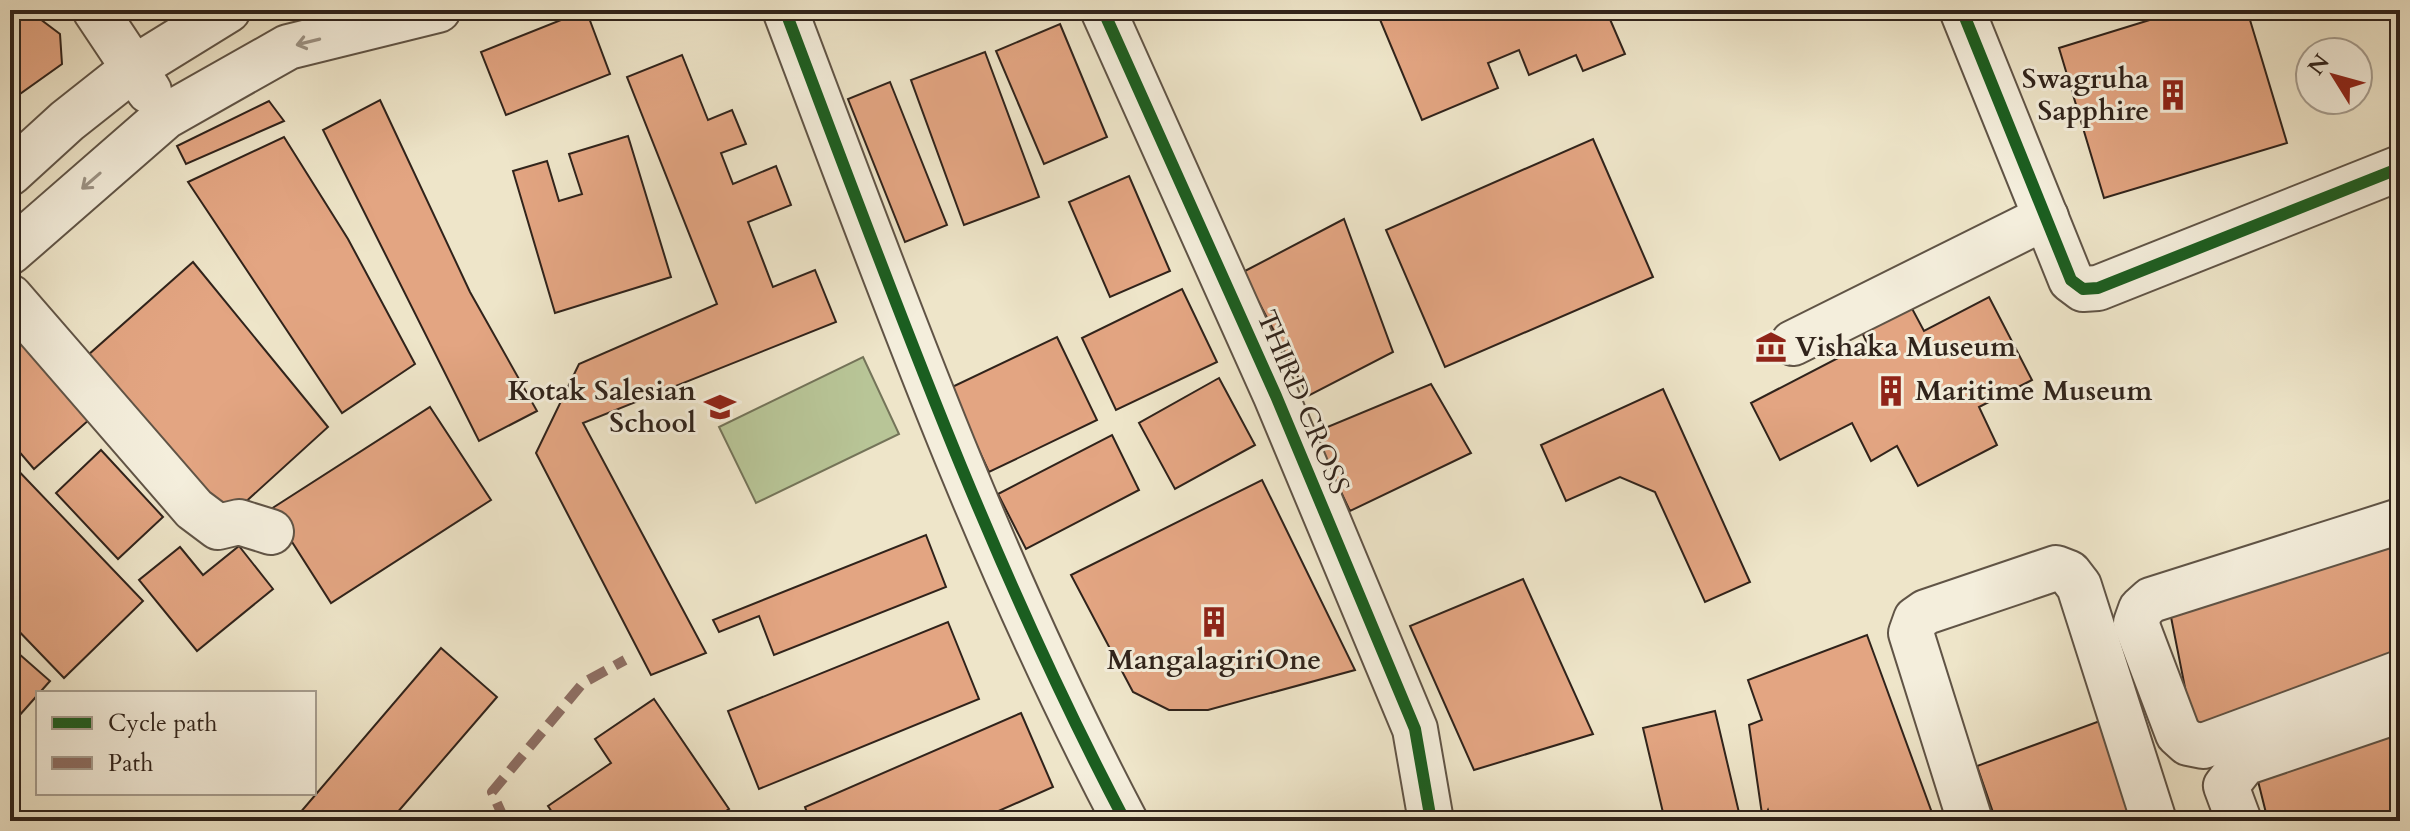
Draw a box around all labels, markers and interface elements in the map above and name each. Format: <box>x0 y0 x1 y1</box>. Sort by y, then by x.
one-way arrow <box>296 35 321 50</box>
north arrow <box>2294 36 2374 116</box>
text: N <box>2301 48 2337 81</box>
place label: Swagruha Sapphire <box>2022 60 2149 130</box>
building icon: Swagruha Sapphire <box>2156 78 2190 112</box>
one-way arrow <box>82 171 102 189</box>
street label: THIRD CROSS <box>1247 304 1359 500</box>
place label: Vishaka Museum <box>1795 328 2016 366</box>
museum icon: Vishaka Museum <box>1754 330 1788 364</box>
place label: Kotak Salesian School <box>508 372 696 442</box>
place label: Maritime Museum <box>1915 372 2152 410</box>
building icon: Maritime Museum <box>1874 374 1908 408</box>
school or university icon: Kotak Salesian School <box>703 390 737 424</box>
building icon: MangalagiriOne <box>1197 605 1231 639</box>
place label: MangalagiriOne <box>1107 641 1321 679</box>
legend <box>36 691 316 795</box>
text: Cycle path <box>108 707 217 740</box>
text: Path <box>108 747 153 780</box>

